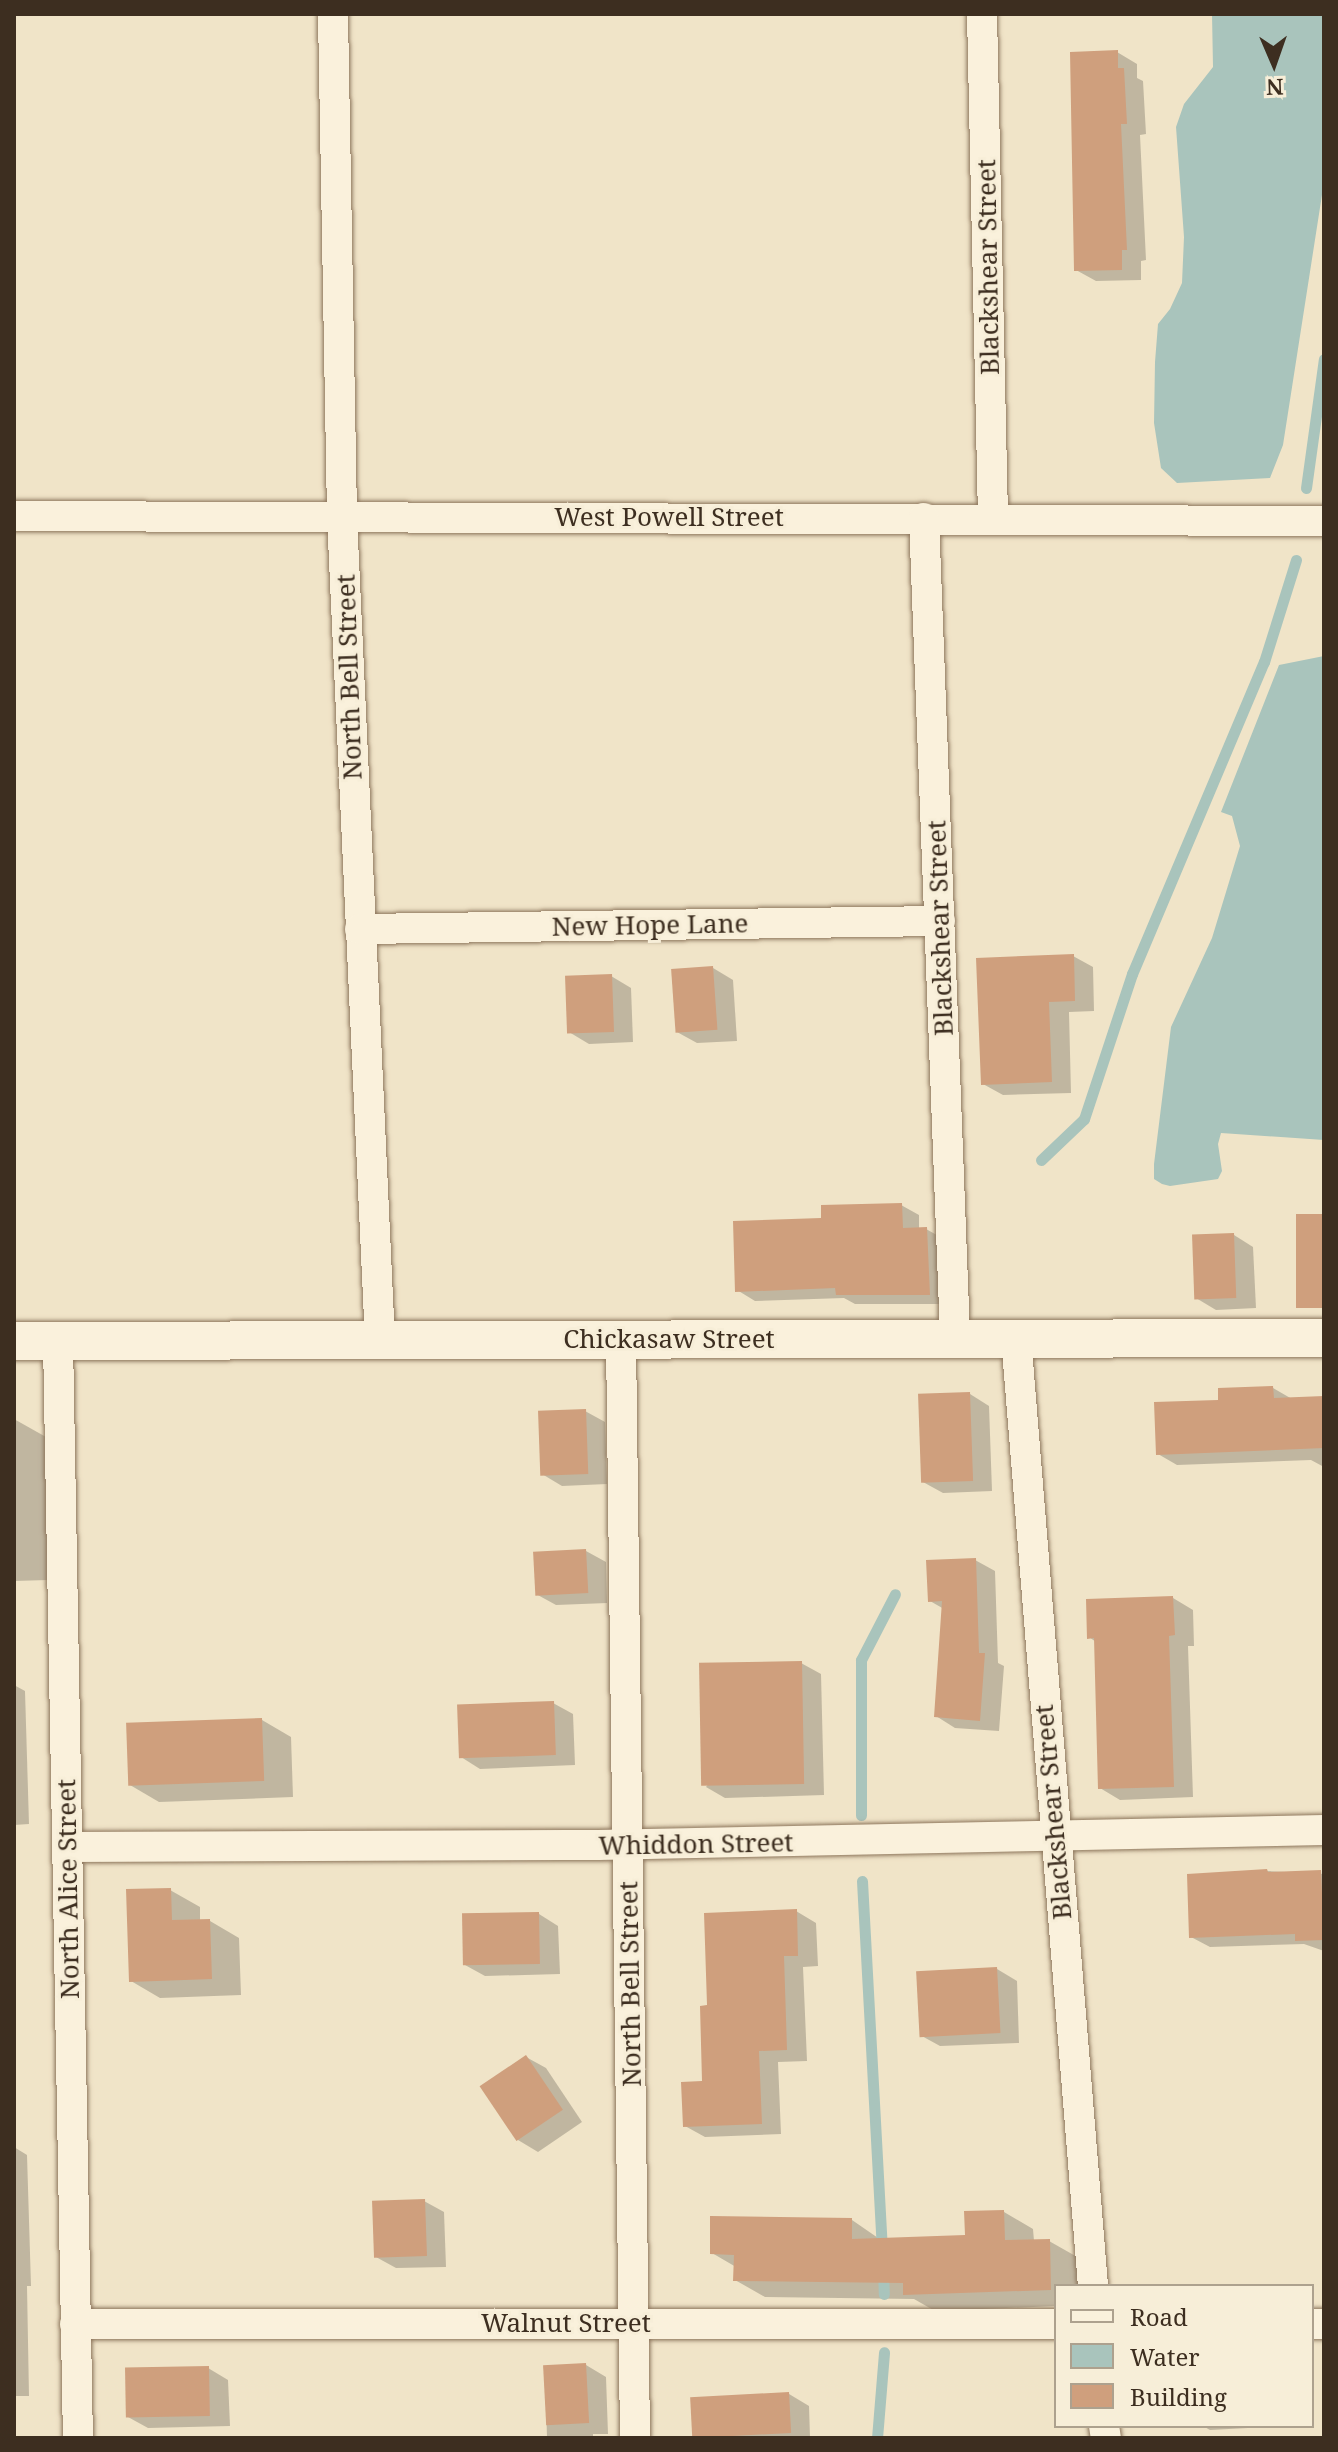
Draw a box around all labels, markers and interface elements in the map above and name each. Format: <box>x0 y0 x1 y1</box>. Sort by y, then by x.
north arrow <box>1234 24 1314 104</box>
text: N <box>1266 73 1284 103</box>
street label: Blackshear Street <box>971 159 1005 375</box>
street label: West Powell Street <box>554 501 784 533</box>
street label: North Bell Street <box>330 574 368 780</box>
street label: Blackshear Street <box>921 820 959 1036</box>
street label: New Hope Lane <box>551 908 749 942</box>
street label: Chickasaw Street <box>563 1323 775 1355</box>
street label: Blackshear Street <box>1028 1703 1078 1921</box>
street label: North Alice Street <box>50 1779 86 1999</box>
street label: Whiddon Street <box>598 1827 794 1861</box>
street label: North Bell Street <box>613 1881 647 2087</box>
legend <box>1054 2284 1314 2428</box>
text: Road <box>1130 2300 1188 2333</box>
street label: Walnut Street <box>481 2307 651 2339</box>
text: Water <box>1130 2340 1200 2373</box>
text: Building <box>1130 2380 1227 2413</box>

